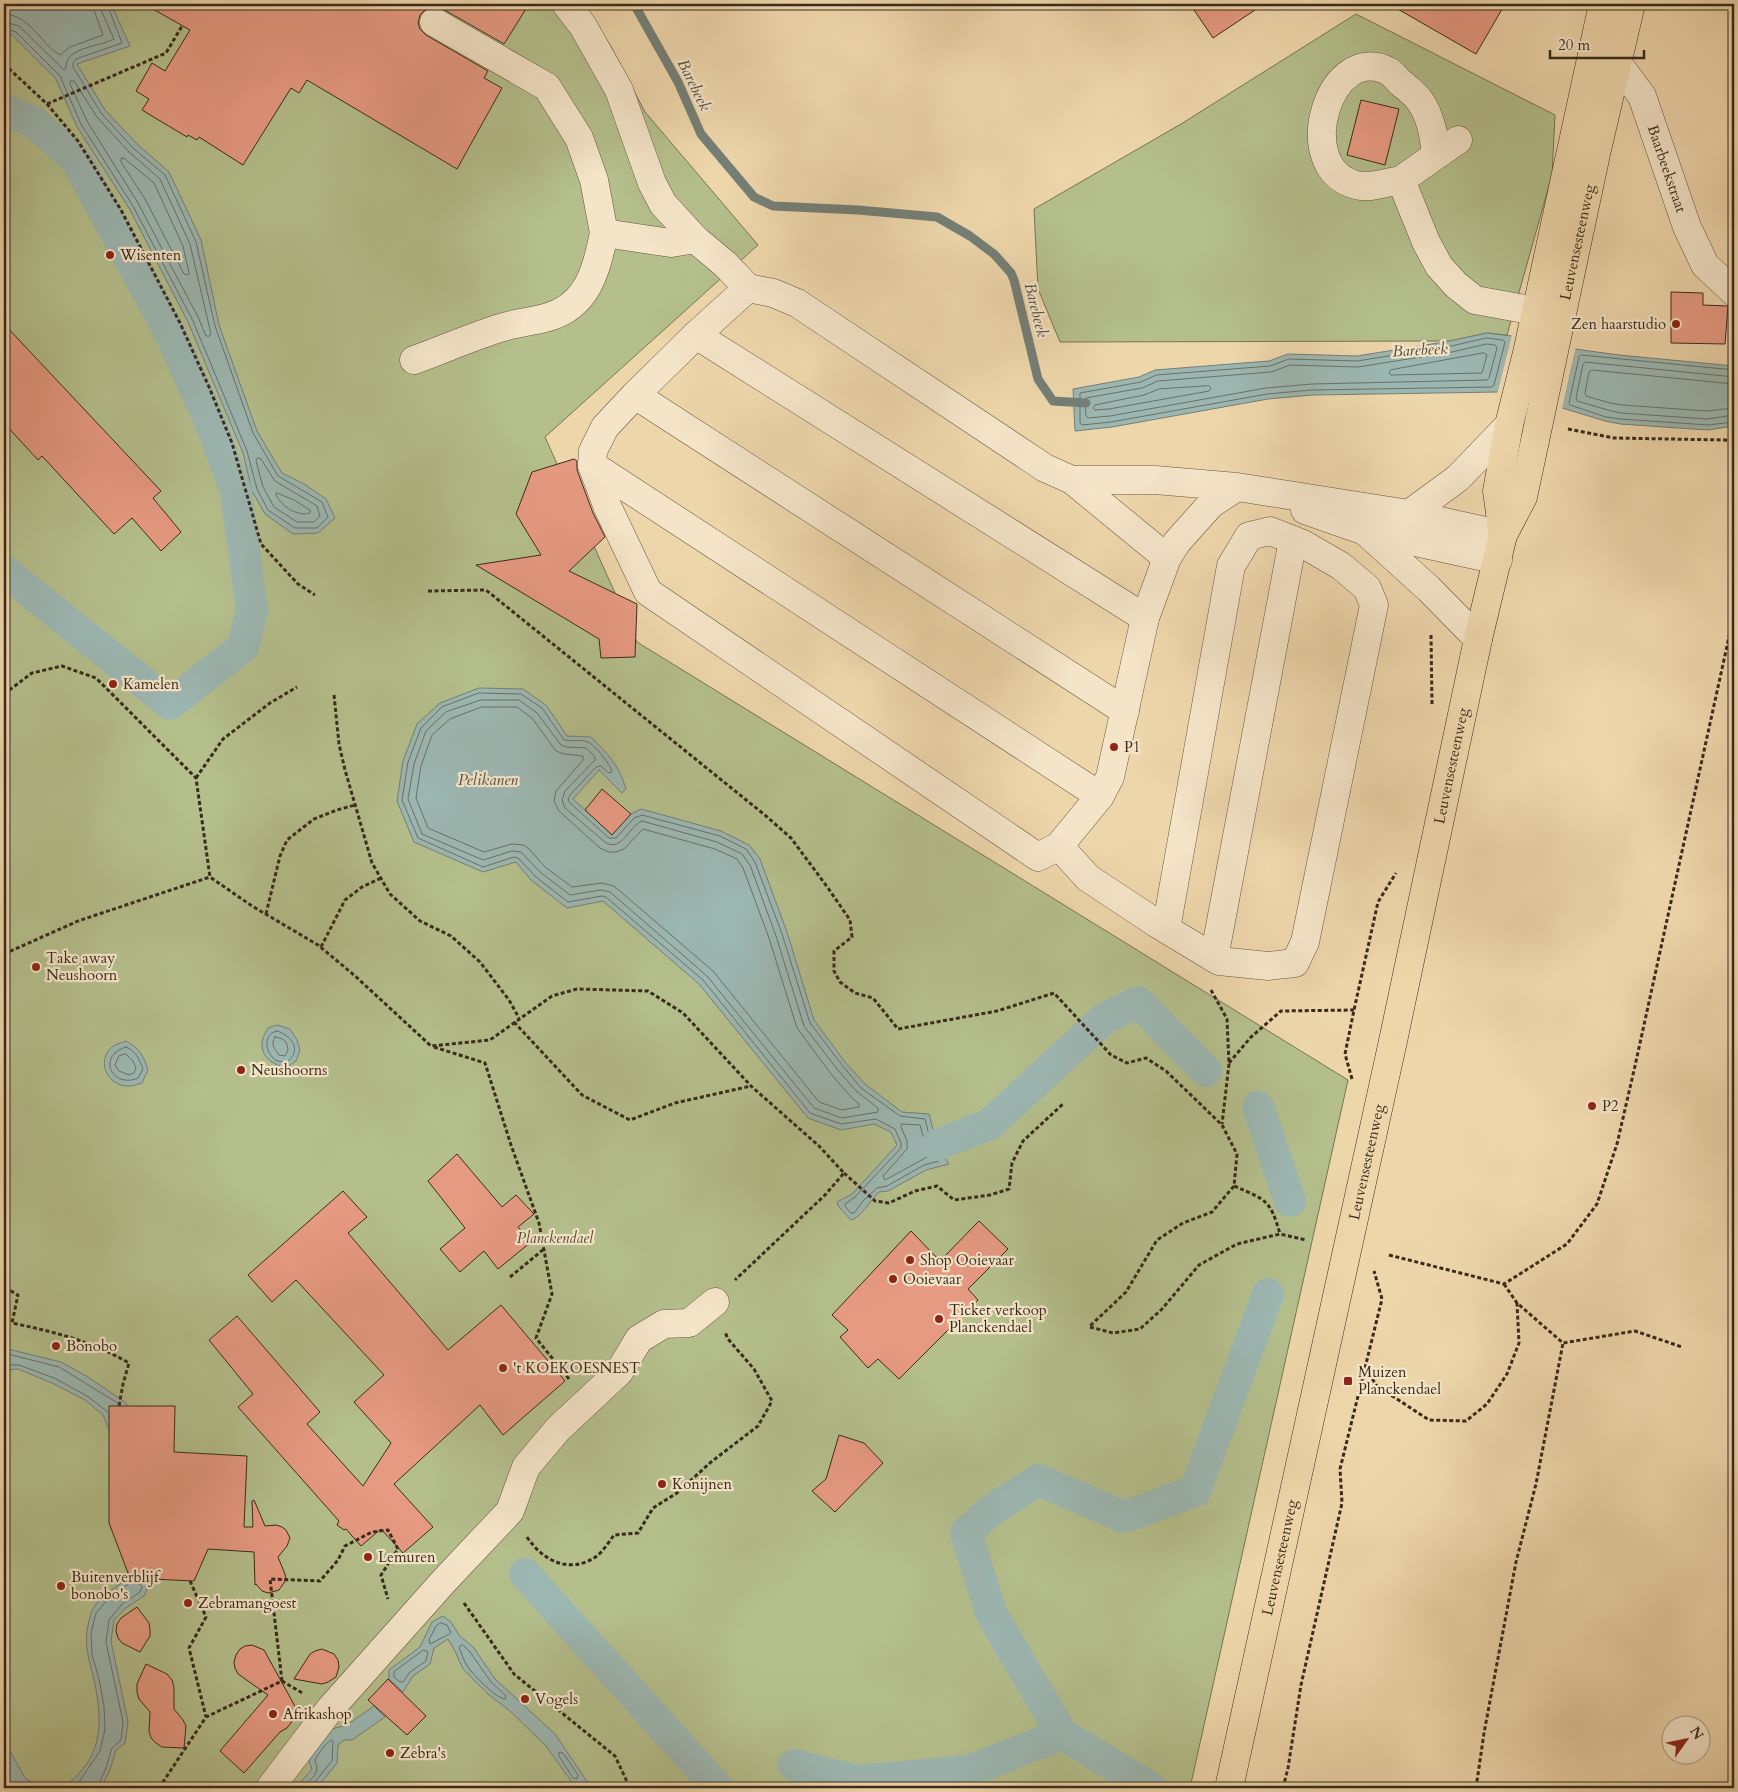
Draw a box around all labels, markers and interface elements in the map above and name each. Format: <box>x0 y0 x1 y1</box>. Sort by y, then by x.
scale bar <box>1550 28 1644 60</box>
text: 20 m <box>1558 35 1590 55</box>
water label: Barebeek <box>672 55 716 115</box>
street label: Baarbeekstraat <box>1643 122 1691 215</box>
street label: Leuvensesteenweg <box>1555 182 1599 302</box>
place label: Wisenten <box>119 245 182 265</box>
marker: Wisenten <box>104 249 116 261</box>
water label: Barebeek <box>1019 280 1053 340</box>
place label: Zen haarstudio <box>1571 314 1666 334</box>
marker: Zen haarstudio <box>1670 318 1682 330</box>
water label: Barebeek <box>1392 338 1448 362</box>
place label: Kamelen <box>123 674 180 694</box>
marker: Kamelen <box>107 678 119 690</box>
street label: Leuvensesteenweg <box>1429 705 1473 826</box>
place label: P1 <box>1124 737 1141 757</box>
marker: P1 <box>1108 741 1120 753</box>
water label: Pelikanen <box>458 769 518 791</box>
place label: Take away Neushoorn <box>46 948 118 985</box>
marker: Take away Neushoorn <box>30 961 42 973</box>
place label: Neushoorns <box>251 1060 327 1080</box>
marker: Neushoorns <box>235 1064 247 1076</box>
place label: P2 <box>1602 1096 1619 1116</box>
marker: P2 <box>1586 1100 1598 1112</box>
street label: Leuvensesteenweg <box>1344 1102 1389 1222</box>
park label: Planckendael <box>517 1228 594 1248</box>
place label: Shop Ooievaar <box>920 1250 1015 1270</box>
marker: Shop Ooievaar <box>904 1254 916 1266</box>
place label: Ooievaar <box>903 1269 962 1289</box>
marker: Ooievaar <box>887 1273 899 1285</box>
place label: Ticket verkoop Planckendael <box>949 1300 1047 1337</box>
marker: Ticket verkoop Planckendael <box>933 1313 945 1325</box>
place label: Bonobo <box>66 1336 117 1356</box>
marker: Bonobo <box>50 1340 62 1352</box>
place label: 't KOEKOESNEST <box>513 1358 640 1378</box>
marker: 't KOEKOESNEST <box>497 1362 509 1374</box>
place label: Muizen Planckendael <box>1358 1362 1441 1399</box>
marker: Muizen Planckendael <box>1342 1375 1354 1387</box>
place label: Konijnen <box>672 1474 733 1494</box>
marker: Konijnen <box>656 1478 668 1490</box>
street label: Leuvensesteenweg <box>1257 1497 1302 1617</box>
place label: Lemuren <box>378 1547 436 1567</box>
marker: Lemuren <box>362 1551 374 1563</box>
place label: Buitenverblijf bonobo's <box>71 1567 161 1604</box>
marker: Buitenverblijf bonobo's <box>55 1580 67 1592</box>
place label: Zebramangoest <box>198 1593 297 1613</box>
marker: Zebramangoest <box>182 1597 194 1609</box>
place label: Vogels <box>535 1689 578 1709</box>
marker: Vogels <box>519 1693 531 1705</box>
place label: Afrikashop <box>283 1704 352 1724</box>
marker: Afrikashop <box>267 1708 279 1720</box>
north arrow <box>1660 1714 1710 1764</box>
text: N <box>1685 1723 1708 1743</box>
place label: Zebra's <box>400 1743 446 1763</box>
marker: Zebra's <box>384 1747 396 1759</box>

